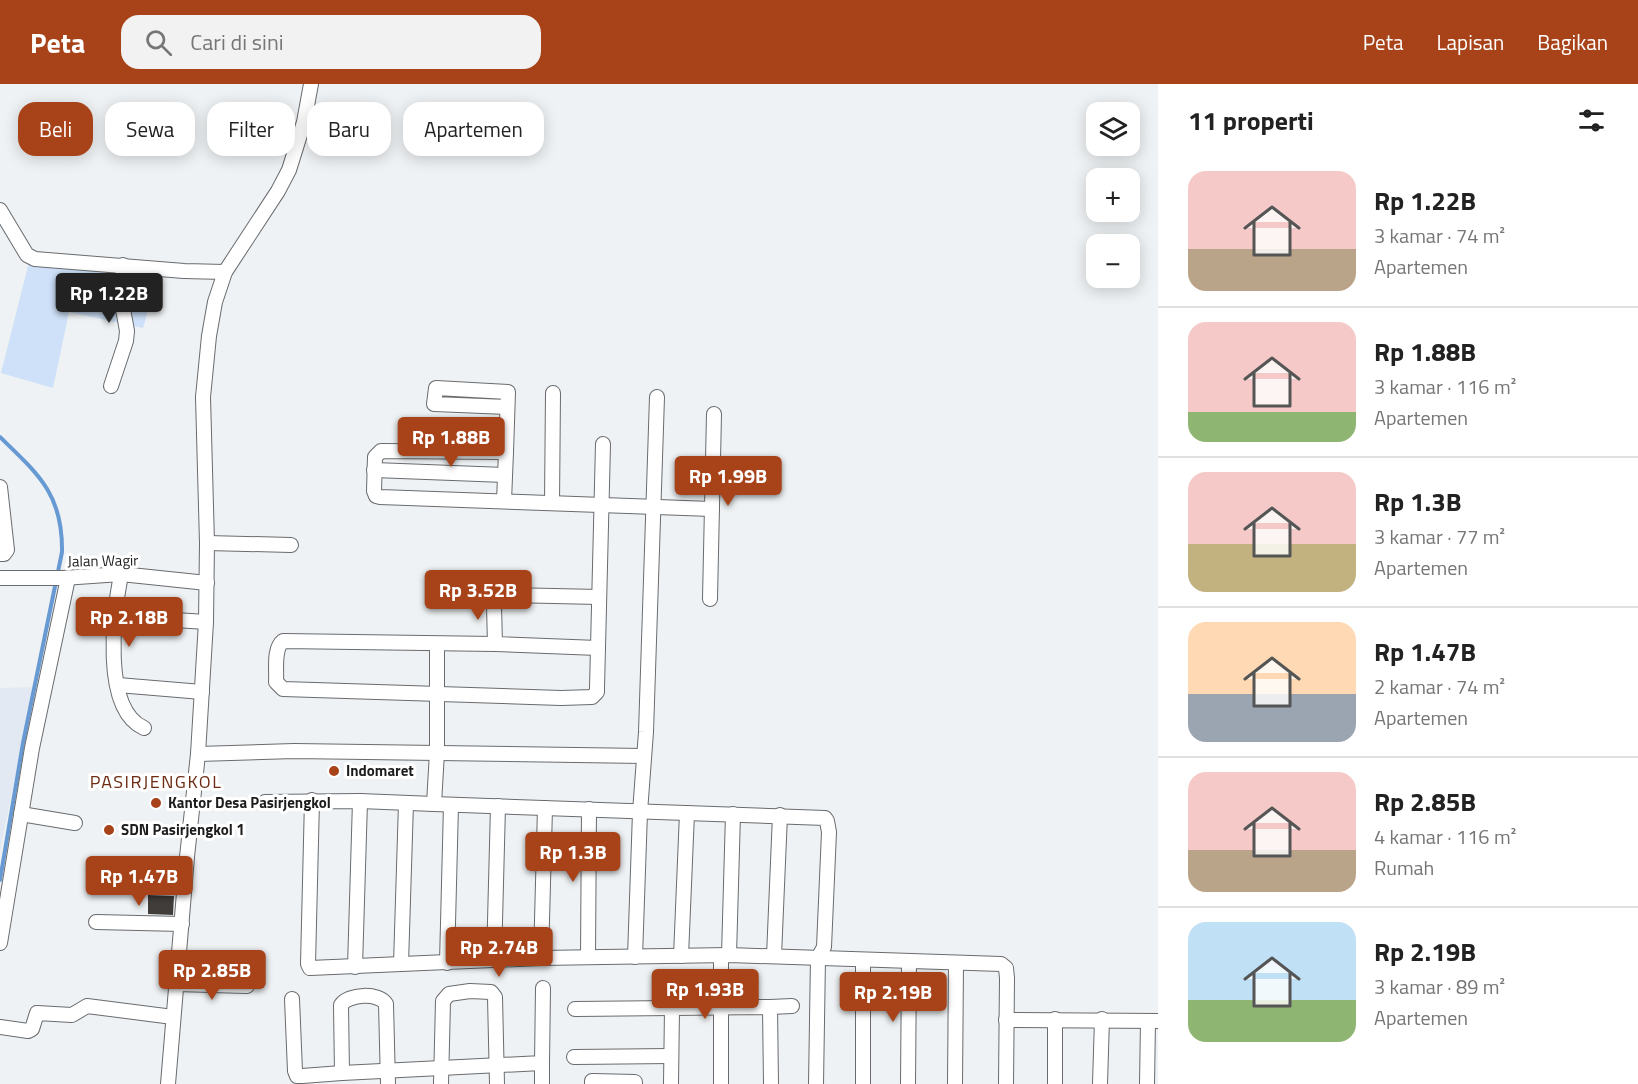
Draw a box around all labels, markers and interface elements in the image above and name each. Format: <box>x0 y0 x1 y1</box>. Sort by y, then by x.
search box <box>121 15 541 69</box>
text: Peta <box>30 21 85 64</box>
text: Cari di sini <box>190 25 284 59</box>
icon: search <box>142 26 175 59</box>
text: Peta <box>1363 26 1404 58</box>
text: Lapisan <box>1437 26 1504 58</box>
text: Bagikan <box>1537 26 1608 58</box>
text: 11 properti <box>1188 101 1314 140</box>
chip: Beli <box>18 102 93 156</box>
chip: Sewa <box>105 102 195 156</box>
chip: Filter <box>207 102 295 156</box>
chip: Baru <box>307 102 391 156</box>
chip: Apartemen <box>403 102 544 156</box>
map controls <box>1086 102 1140 288</box>
button: layers <box>1086 102 1140 156</box>
icon: filters <box>1575 104 1608 137</box>
button: + <box>1086 168 1140 222</box>
text: Rp 1.22B <box>1374 181 1476 220</box>
icon: home <box>1236 195 1308 267</box>
text: 3 kamar · 74 m² <box>1374 220 1505 251</box>
button: − <box>1086 234 1140 288</box>
text: Apartemen <box>1374 251 1468 282</box>
pin: Rp 1.22B <box>47 273 171 324</box>
text: Rp 1.22B <box>70 277 148 308</box>
text: Rp 1.88B <box>1374 332 1476 371</box>
icon: home <box>1236 346 1308 418</box>
text: 3 kamar · 116 m² <box>1374 371 1516 402</box>
text: Apartemen <box>1374 402 1468 433</box>
pin: Rp 1.88B <box>389 417 513 468</box>
text: Rp 1.88B <box>412 421 490 452</box>
pin: Rp 1.99B <box>666 456 790 507</box>
text: Rp 1.99B <box>689 460 767 491</box>
text: Rp 1.3B <box>1374 482 1462 521</box>
icon: home <box>1236 496 1308 568</box>
text: 3 kamar · 77 m² <box>1374 521 1505 552</box>
street label: Jalan Wagir <box>67 548 139 573</box>
text: Apartemen <box>1374 552 1468 583</box>
pin: Rp 3.52B <box>416 570 540 621</box>
text: Rp 3.52B <box>439 574 517 605</box>
pin: Rp 2.18B <box>67 597 191 648</box>
text: Rp 2.18B <box>90 601 168 632</box>
text: Rp 1.47B <box>1374 632 1476 671</box>
icon: home <box>1236 646 1308 718</box>
text: 2 kamar · 74 m² <box>1374 671 1505 702</box>
text: Apartemen <box>1374 702 1468 733</box>
place label: Indomaret <box>346 759 414 782</box>
marker: Indomaret <box>327 764 341 778</box>
district label: PASIRJENGKOL <box>90 768 222 795</box>
text: Rp 2.85B <box>1374 782 1476 821</box>
place label: Kantor Desa Pasirjengkol <box>168 791 331 814</box>
marker: Kantor Desa Pasirjengkol <box>149 796 163 810</box>
icon: home <box>1236 796 1308 868</box>
place label: SDN Pasirjengkol 1 <box>121 818 245 841</box>
text: 4 kamar · 116 m² <box>1374 821 1516 852</box>
marker: SDN Pasirjengkol 1 <box>102 823 116 837</box>
pin: Rp 1.3B <box>518 832 628 883</box>
text: Rp 1.3B <box>539 836 607 867</box>
text: Rumah <box>1374 852 1434 883</box>
pin: Rp 1.47B <box>77 856 201 907</box>
text: Rp 1.47B <box>100 860 178 891</box>
pin: Rp 2.74B <box>437 927 561 978</box>
text: Rp 2.74B <box>460 931 538 962</box>
text: Rp 2.19B <box>1374 932 1476 971</box>
icon: home <box>1236 946 1308 1018</box>
pin: Rp 2.85B <box>150 950 274 1001</box>
text: Rp 2.85B <box>173 954 251 985</box>
pin: Rp 1.93B <box>643 969 767 1020</box>
text: 3 kamar · 89 m² <box>1374 971 1505 1002</box>
pin: Rp 2.19B <box>831 972 955 1023</box>
text: Rp 1.93B <box>666 973 744 1004</box>
text: Rp 2.19B <box>854 976 932 1007</box>
text: Apartemen <box>1374 1002 1468 1033</box>

